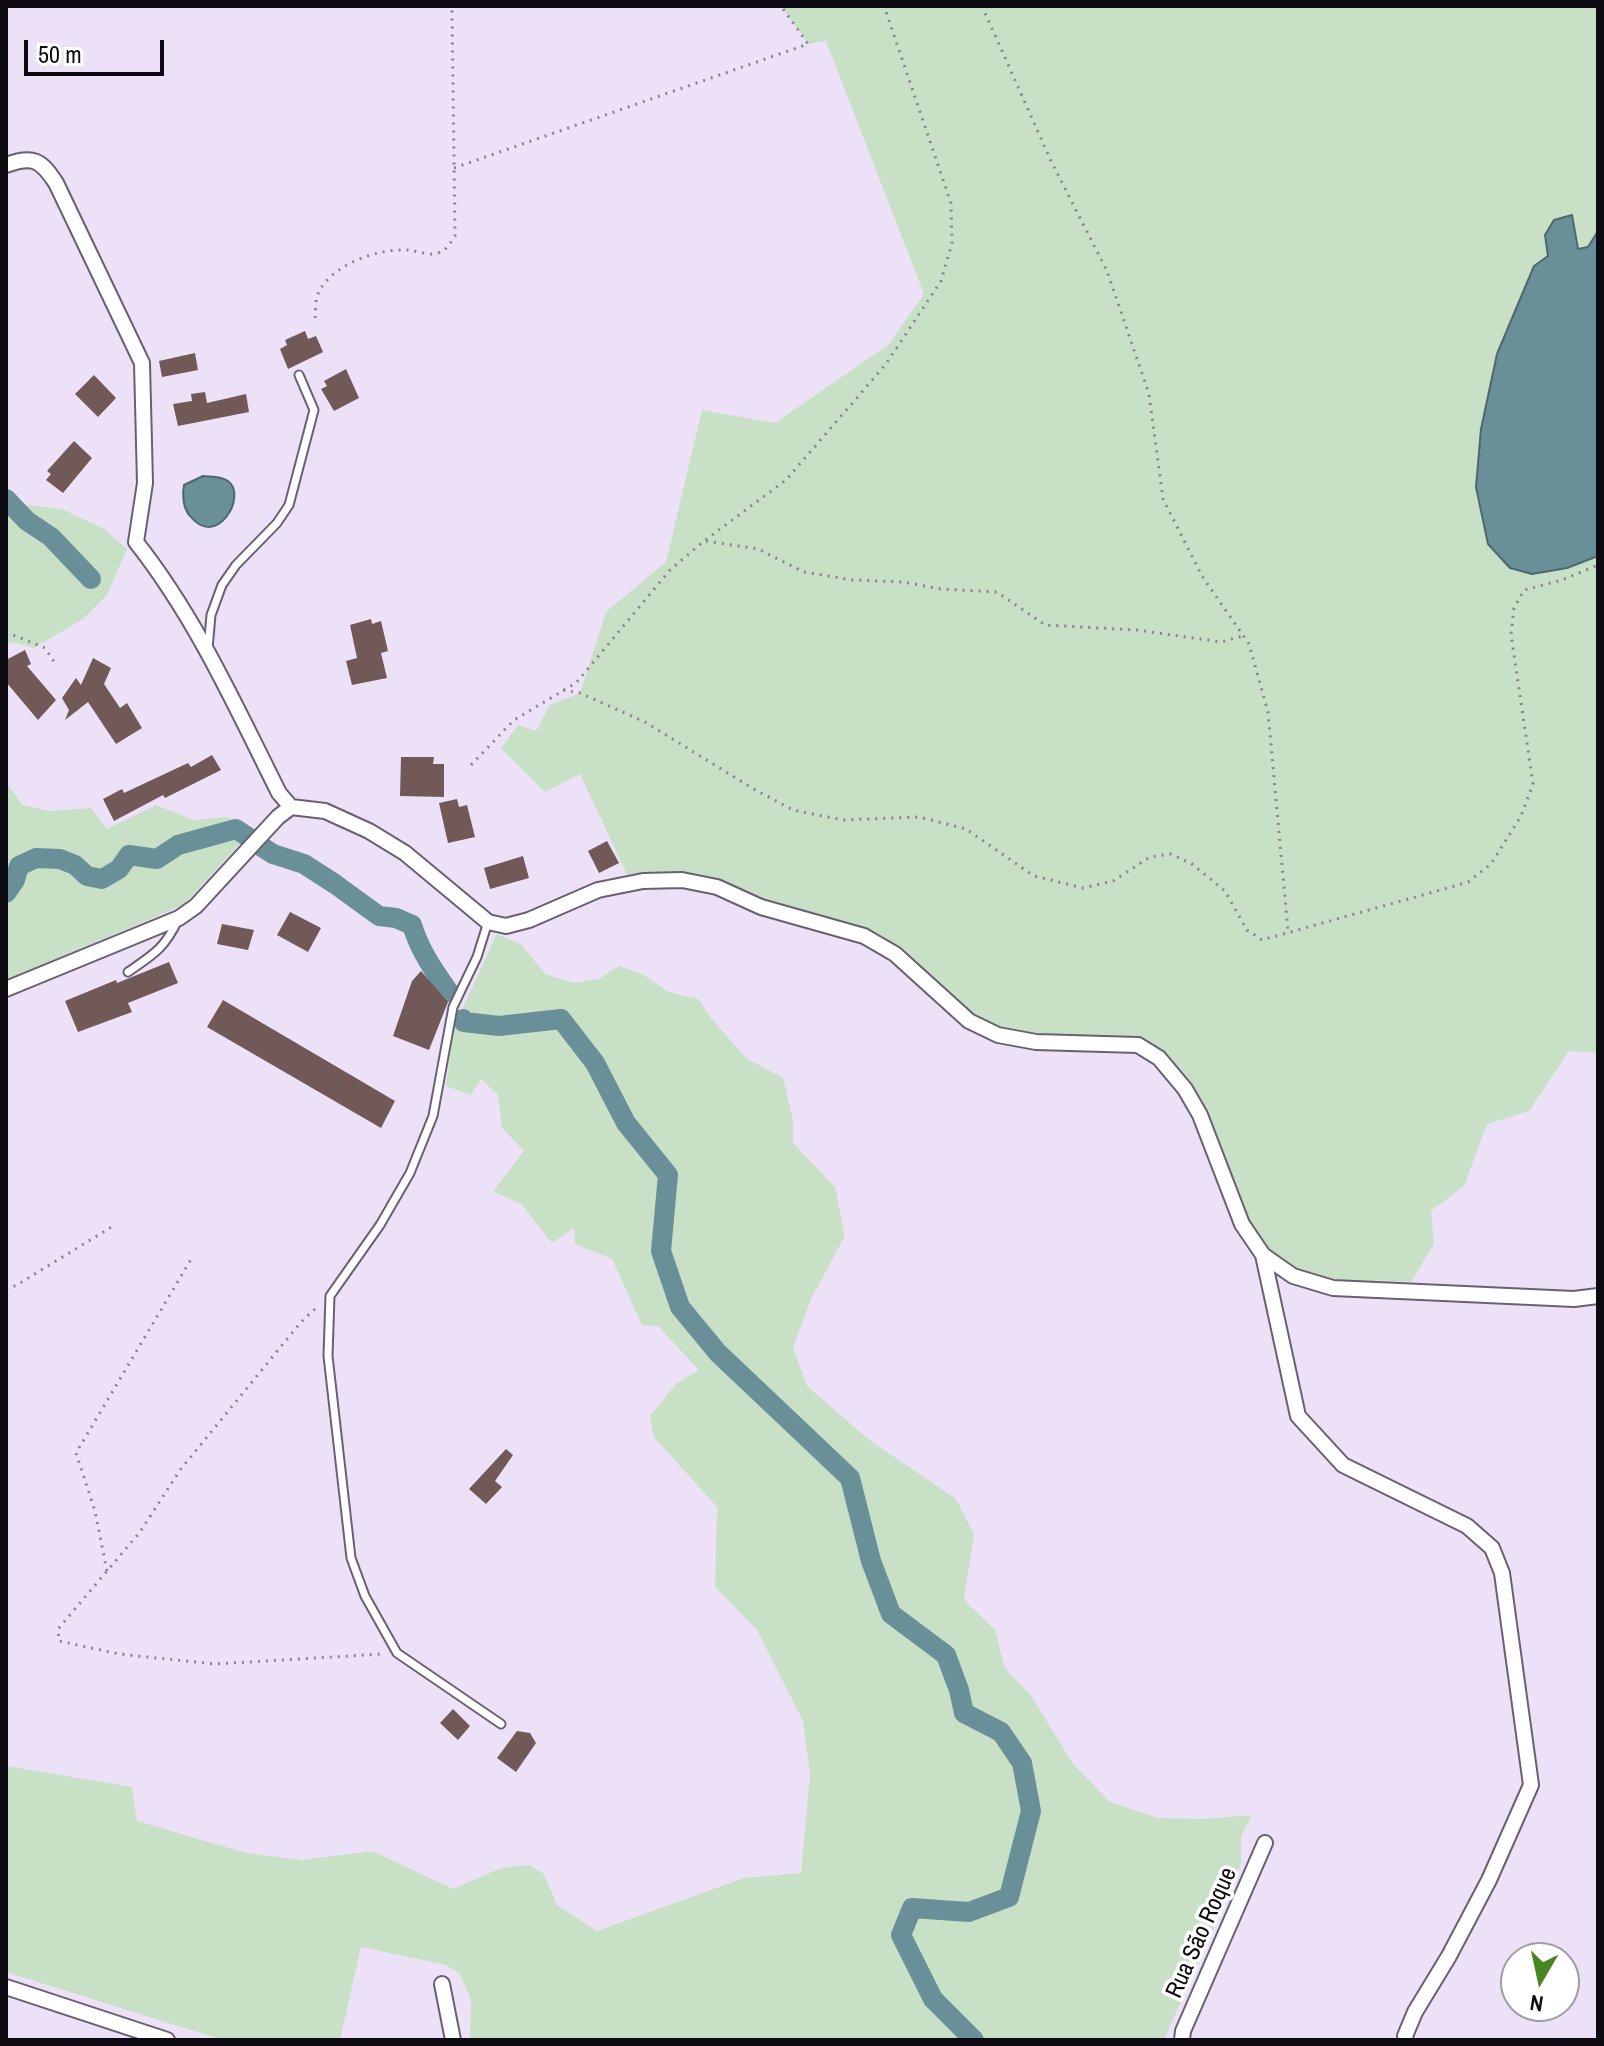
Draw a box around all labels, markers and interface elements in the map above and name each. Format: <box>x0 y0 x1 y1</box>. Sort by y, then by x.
scale bar <box>28 24 168 74</box>
text: 50 m <box>38 38 82 70</box>
street label: Rua São Roque <box>1160 1863 1244 2003</box>
north arrow <box>1500 1942 1580 2022</box>
text: N <box>1528 1988 1545 2020</box>

